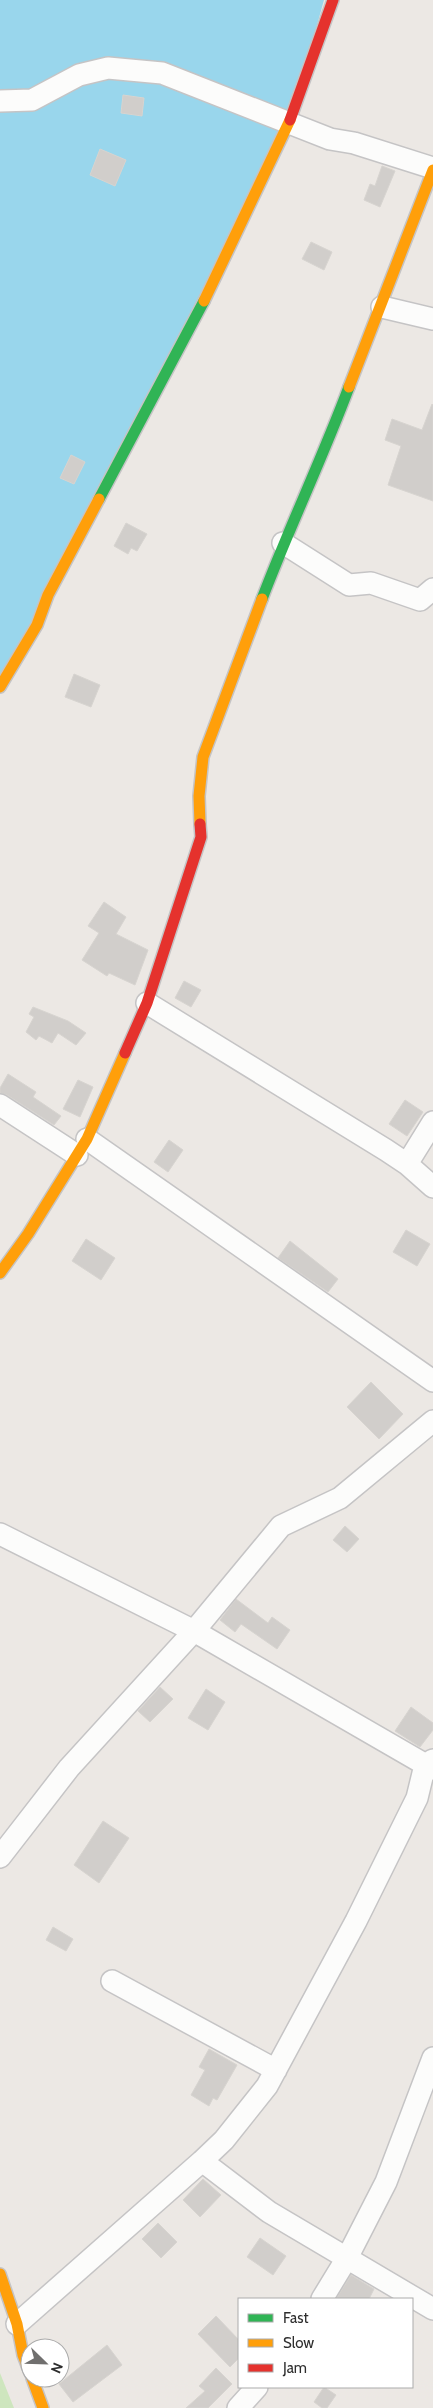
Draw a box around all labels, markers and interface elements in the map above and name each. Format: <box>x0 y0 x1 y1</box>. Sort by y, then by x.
legend <box>238 2298 413 2388</box>
text: Fast <box>283 2309 308 2327</box>
text: Slow <box>283 2334 314 2352</box>
north arrow <box>20 2338 70 2388</box>
text: Jam <box>282 2359 307 2377</box>
text: N <box>47 2360 67 2376</box>

